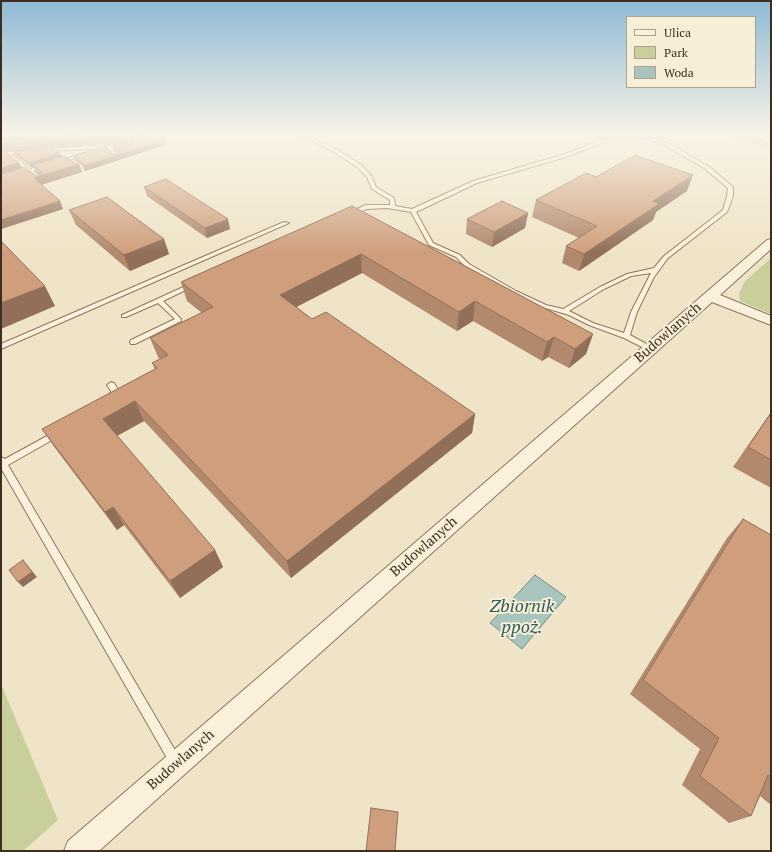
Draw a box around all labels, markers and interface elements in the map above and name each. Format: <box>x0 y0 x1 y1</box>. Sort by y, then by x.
legend <box>626 16 756 88</box>
text: Ulica <box>664 25 691 40</box>
text: Park <box>664 45 688 60</box>
text: Woda <box>664 65 694 80</box>
street label: Budowlanych <box>631 299 705 367</box>
street label: Budowlanych <box>387 513 461 581</box>
water label: Zbiornik ppoż. <box>490 596 554 638</box>
street label: Budowlanych <box>144 726 218 794</box>

